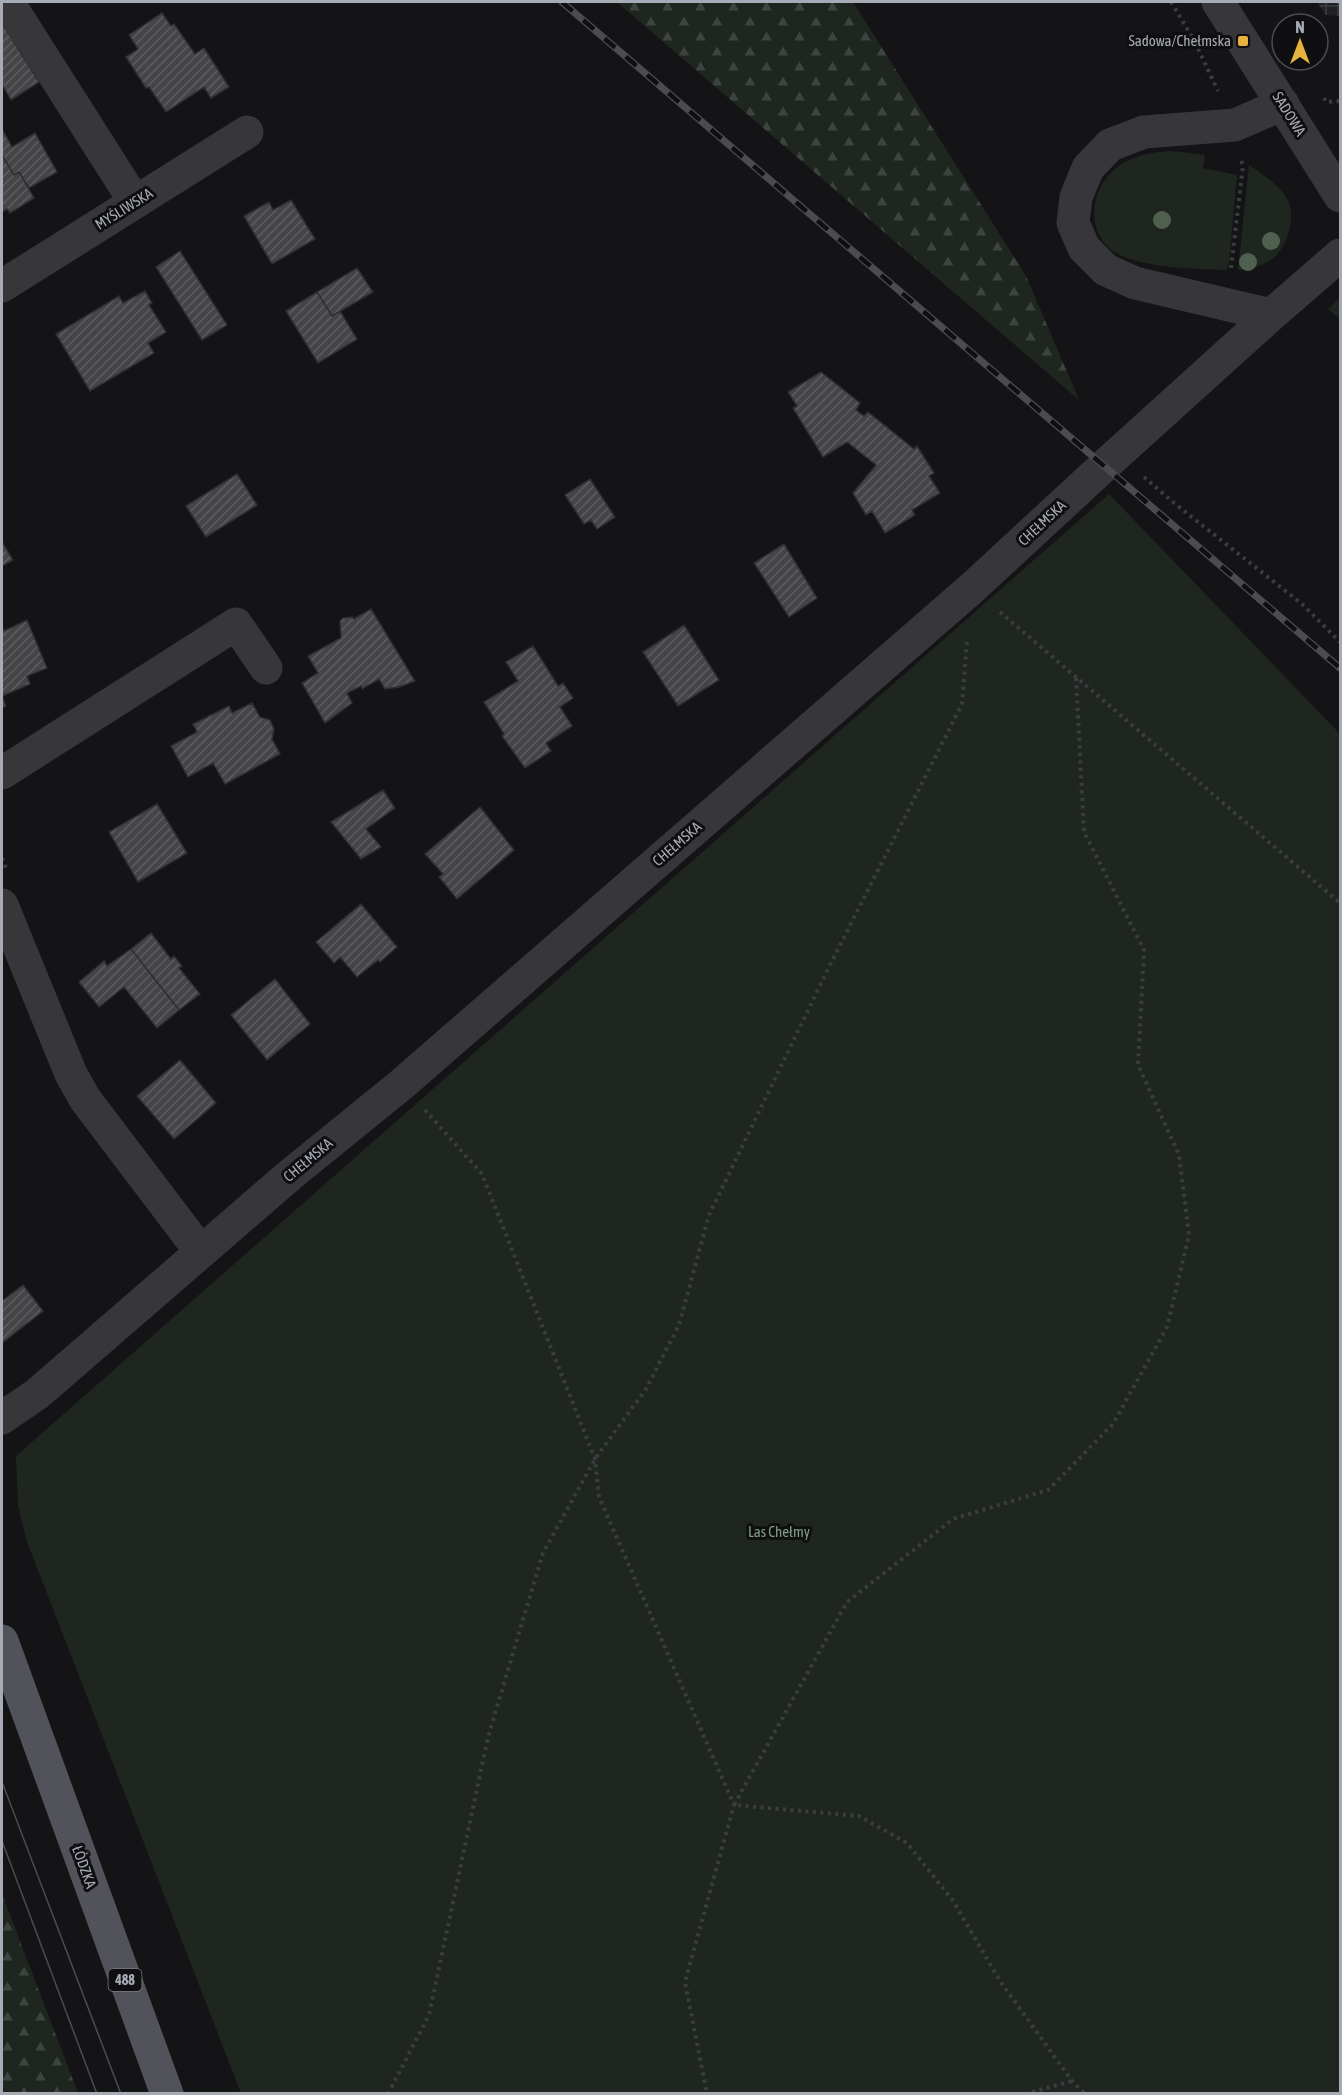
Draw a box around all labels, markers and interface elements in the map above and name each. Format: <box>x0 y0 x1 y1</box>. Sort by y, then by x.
north arrow <box>1270 12 1330 72</box>
text: N <box>1295 18 1305 36</box>
place label: Sadowa/Chełmska <box>1128 32 1231 49</box>
marker: Sadowa/Chełmska <box>1236 34 1250 48</box>
street label: SADOWA <box>1269 89 1310 139</box>
street label: MYŚLIWSKA <box>92 184 156 233</box>
street label: CHEŁMSKA <box>1014 496 1069 549</box>
street label: CHEŁMSKA <box>649 818 705 869</box>
street label: CHEŁMSKA <box>280 1134 336 1185</box>
park label: Las Chełmy <box>748 1523 810 1540</box>
street label: ŁÓDZKA <box>69 1843 100 1891</box>
road number: 488 <box>108 1969 142 1991</box>

